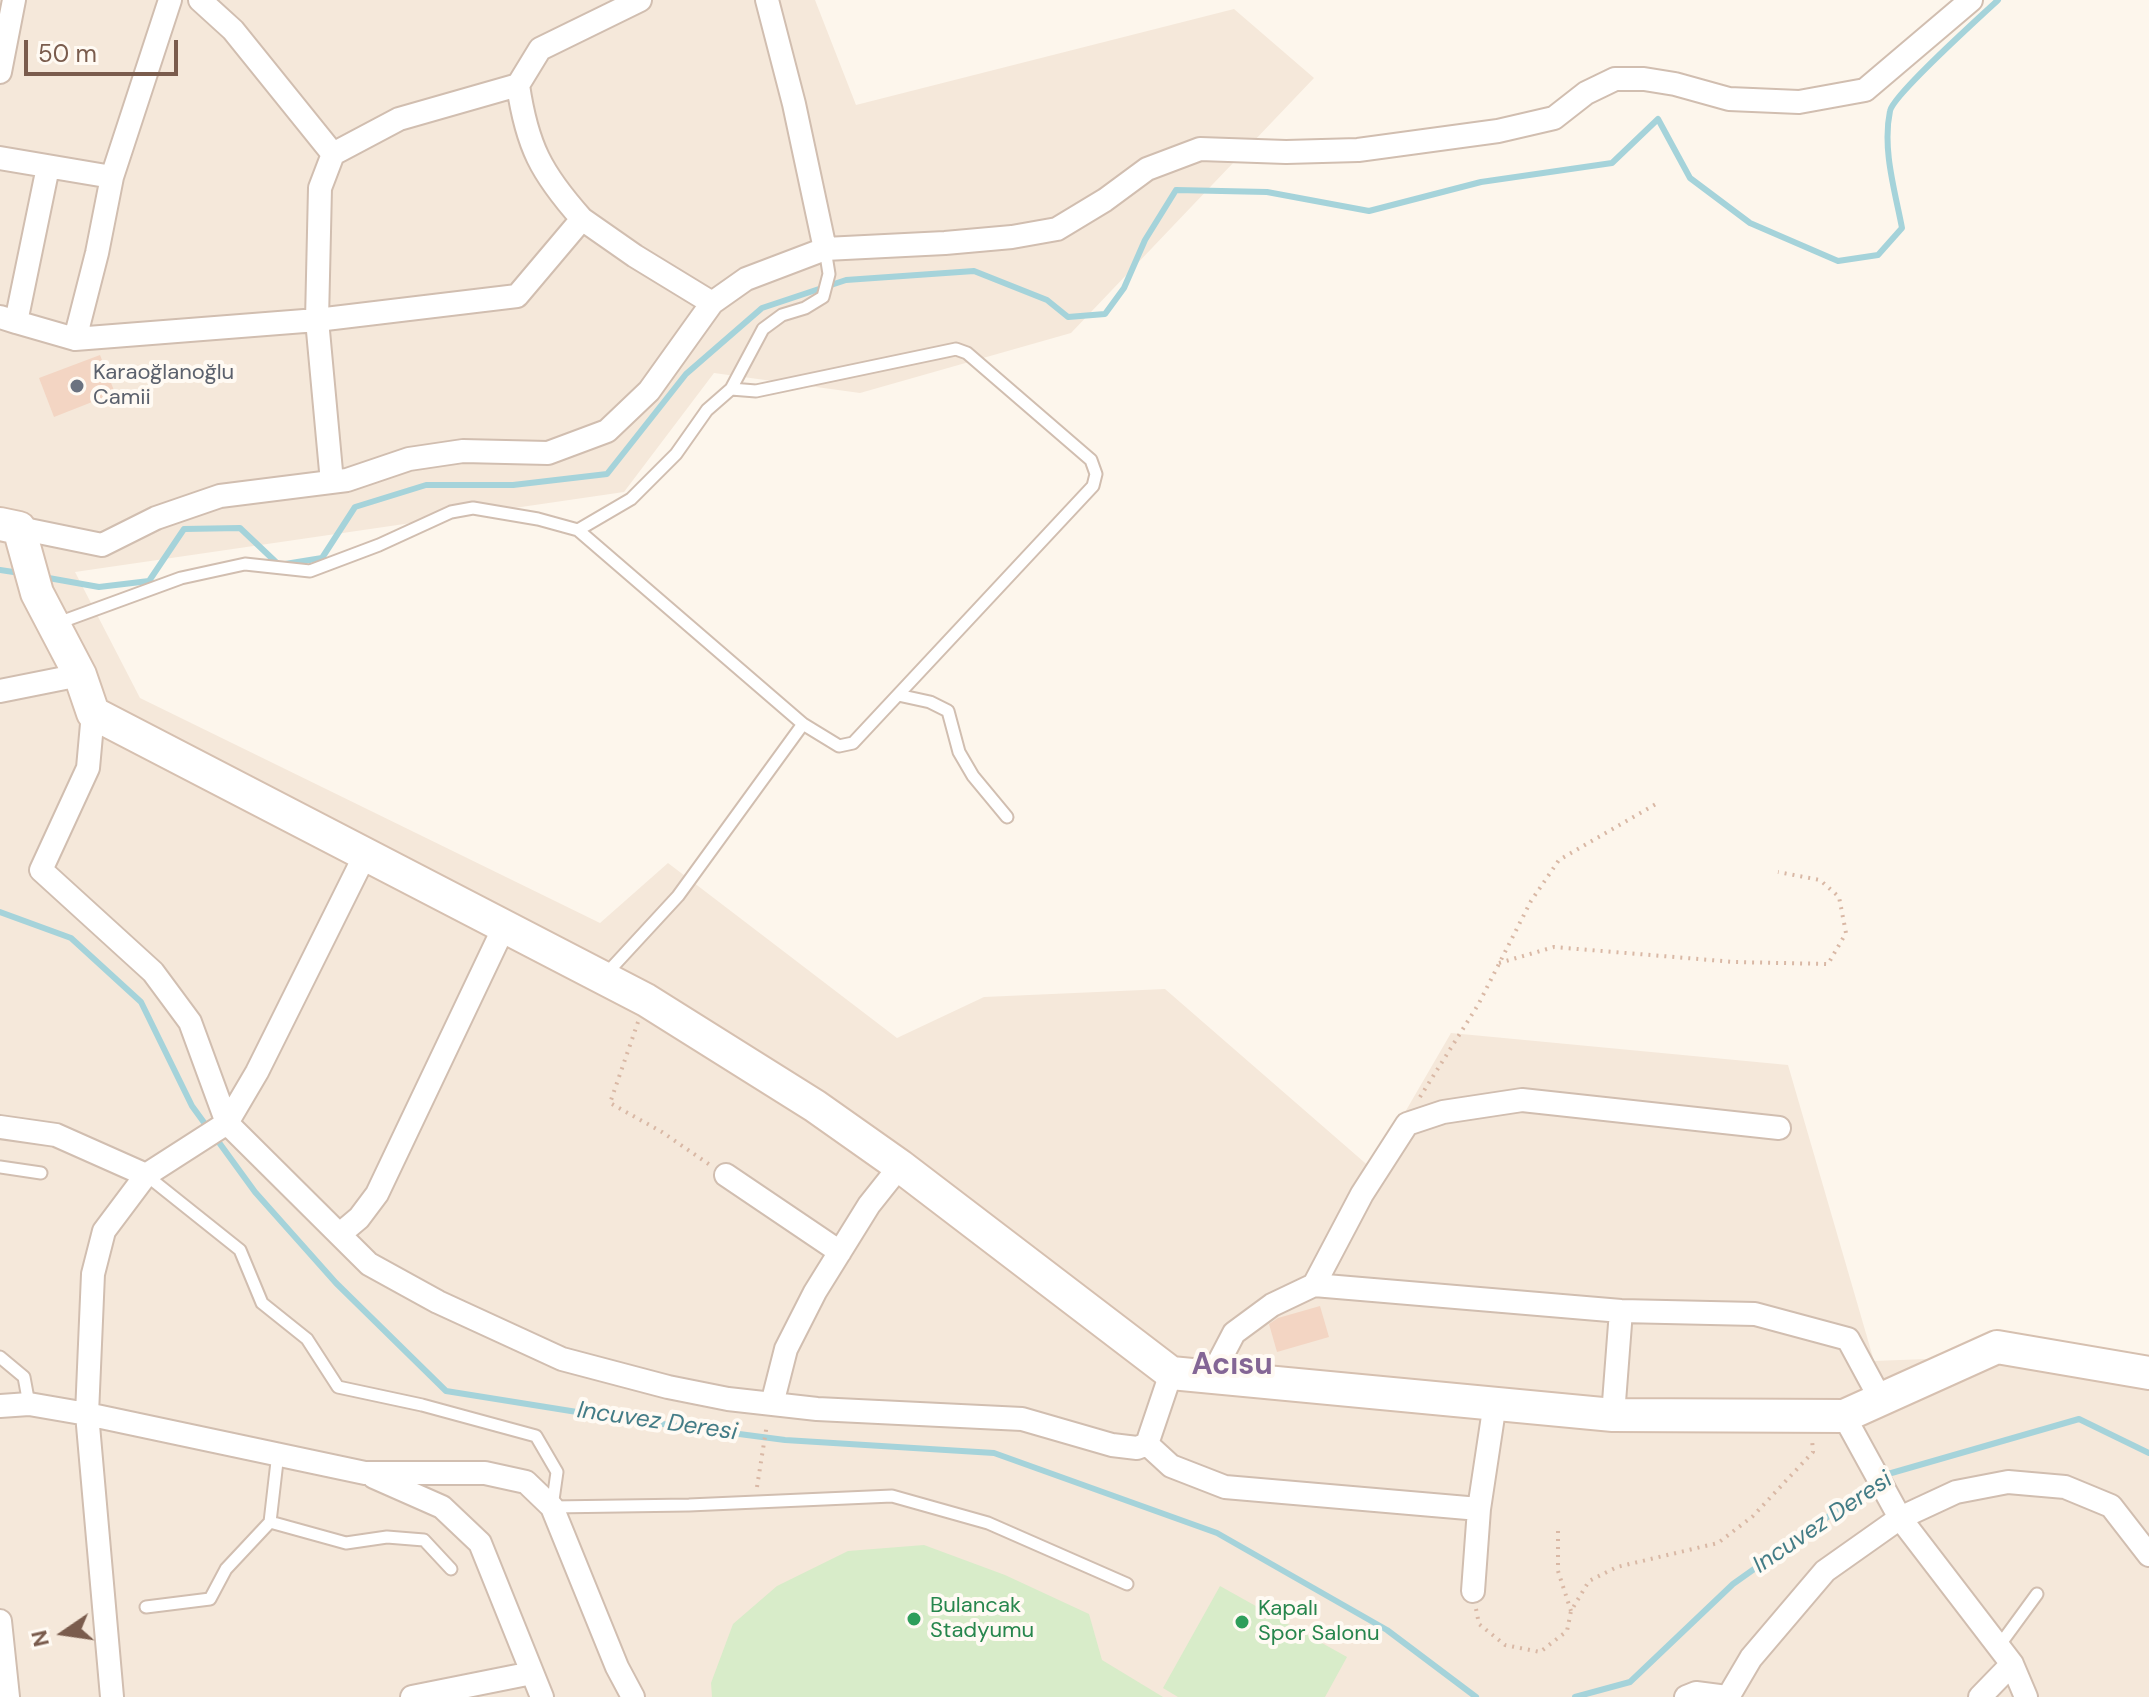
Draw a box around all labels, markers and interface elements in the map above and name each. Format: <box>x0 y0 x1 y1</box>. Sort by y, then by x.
scale bar <box>28 24 182 74</box>
text: 50 m <box>38 38 97 69</box>
place label: Karaoğlanoğlu Camii <box>93 360 234 412</box>
marker: Karaoğlanoğlu Camii <box>68 377 86 395</box>
district label: Acısu <box>1191 1348 1273 1384</box>
water label: Incuvez Deresi <box>575 1396 739 1448</box>
water label: Incuvez Deresi <box>1748 1466 1898 1580</box>
north arrow <box>24 1593 104 1673</box>
place label: Bulancak Stadyumu <box>930 1593 1034 1644</box>
place label: Kapalı Spor Salonu <box>1258 1596 1379 1648</box>
marker: Bulancak Stadyumu <box>905 1610 923 1628</box>
marker: Kapalı Spor Salonu <box>1233 1613 1251 1631</box>
text: N <box>24 1627 56 1650</box>

